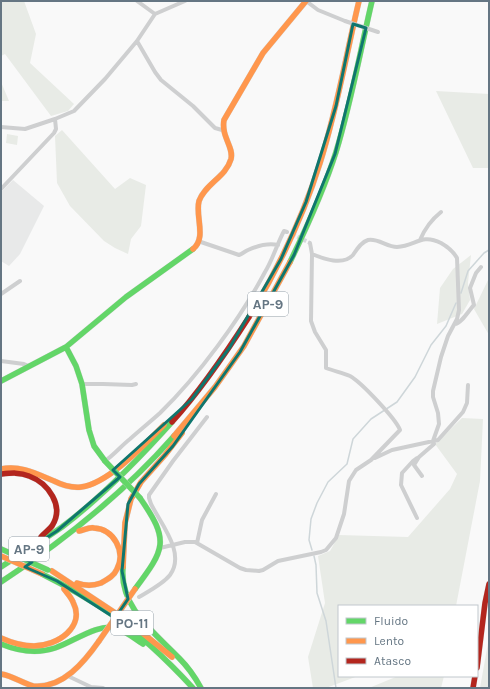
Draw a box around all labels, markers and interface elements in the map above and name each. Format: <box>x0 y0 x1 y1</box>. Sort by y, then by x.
road number: AP-9 <box>248 292 288 316</box>
road number: AP-9 <box>9 537 49 561</box>
legend <box>338 605 478 677</box>
road number: PO-11 <box>111 611 153 635</box>
text: Fluido <box>374 614 408 628</box>
text: Lento <box>374 634 404 648</box>
text: Atasco <box>374 654 411 668</box>

